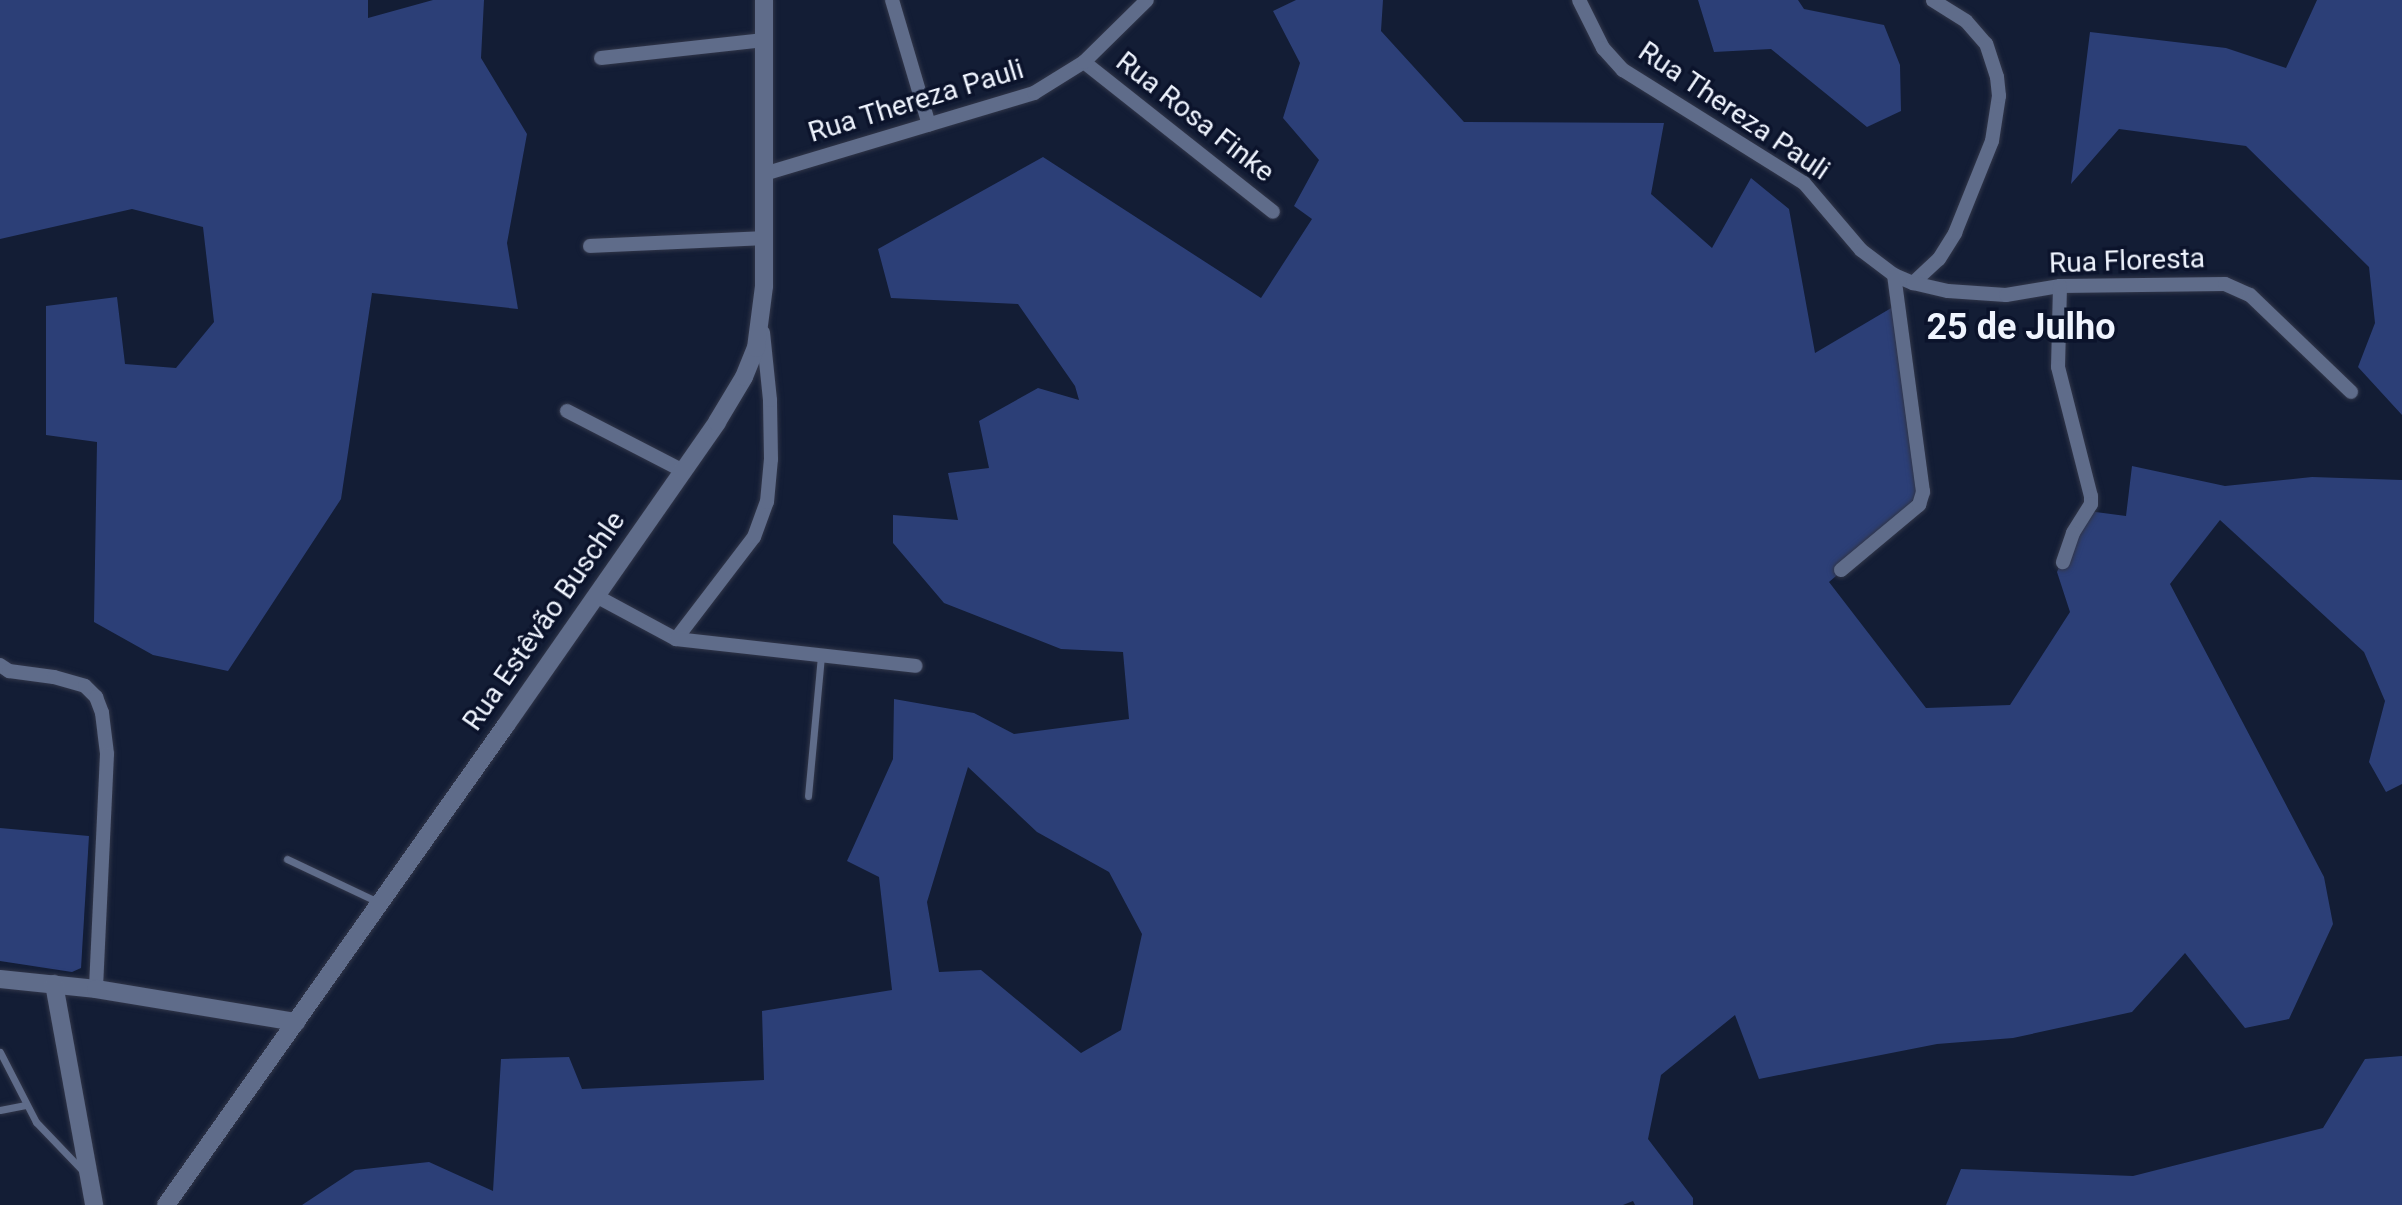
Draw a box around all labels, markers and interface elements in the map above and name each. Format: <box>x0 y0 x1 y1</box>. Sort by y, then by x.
street label: Rua Thereza Pauli <box>1632 35 1836 187</box>
street label: Rua Rosa Finke <box>1109 45 1281 189</box>
street label: Rua Thereza Pauli <box>804 52 1028 150</box>
street label: Rua Floresta <box>2048 241 2206 281</box>
district label: 25 de Julho <box>1926 306 2116 350</box>
street label: Rua Estêvão Buschle <box>456 505 632 737</box>

